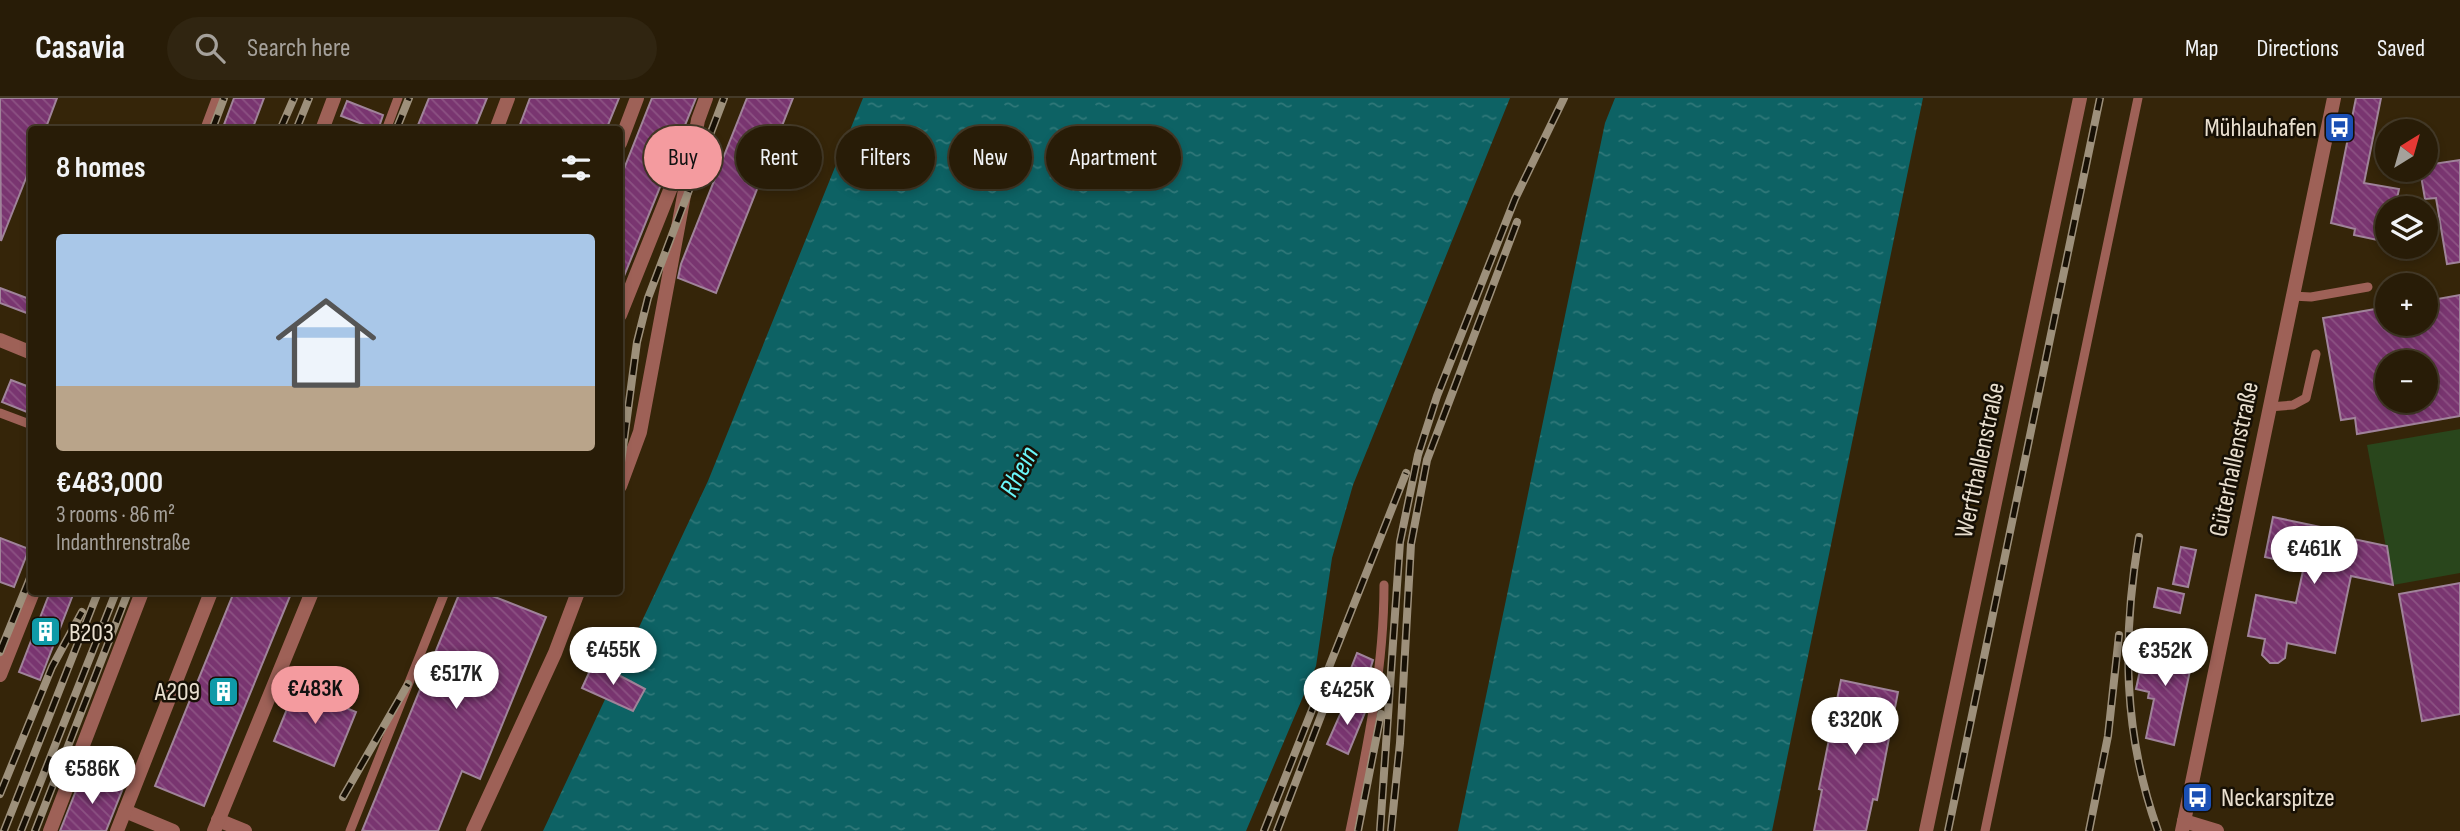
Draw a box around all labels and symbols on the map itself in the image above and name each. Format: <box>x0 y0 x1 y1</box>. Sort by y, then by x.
bus stop icon: Mühlauhafen <box>2323 110 2357 144</box>
place label: Mühlauhafen <box>2204 113 2317 144</box>
north arrow <box>2375 119 2438 182</box>
street label: Güterhallenstraße <box>2203 379 2266 540</box>
street label: Werfthallenstraße <box>1949 380 2012 541</box>
water label: Rhein <box>993 441 1046 502</box>
pin: €461K <box>2265 526 2363 586</box>
building icon: B203 <box>29 615 63 649</box>
place label: B203 <box>69 618 114 649</box>
pin: €455K <box>564 628 662 687</box>
pin: €352K <box>2116 628 2214 688</box>
pin: €517K <box>407 652 505 711</box>
pin: €483K <box>266 666 364 726</box>
pin: €425K <box>1298 668 1396 727</box>
building icon: A209 <box>206 674 240 708</box>
place label: A209 <box>154 677 200 708</box>
pin: €320K <box>1806 698 1904 757</box>
pin: €586K <box>43 746 141 806</box>
bus stop icon: Neckarspitze <box>2181 780 2215 814</box>
place label: Neckarspitze <box>2221 783 2335 814</box>

